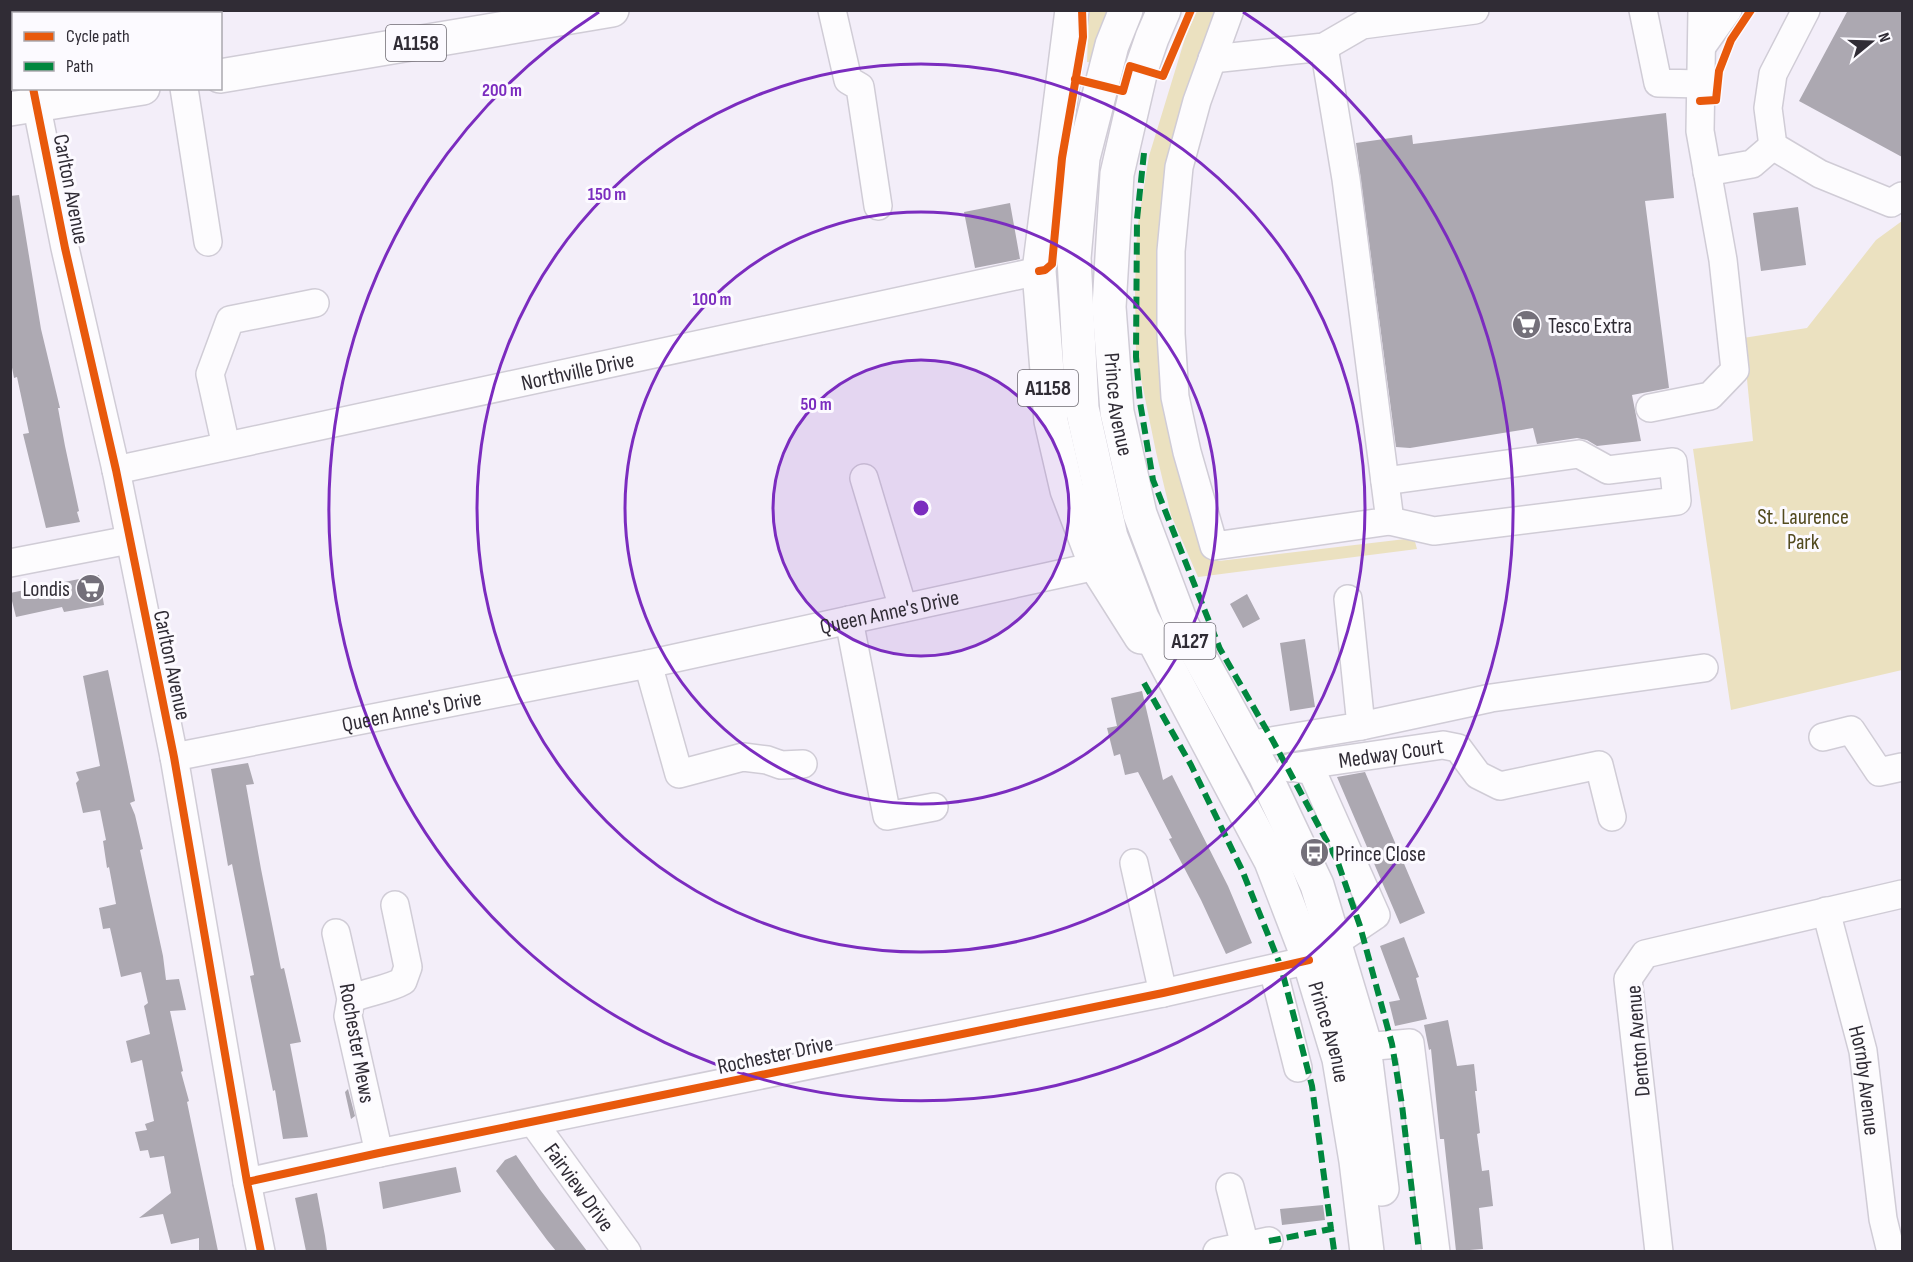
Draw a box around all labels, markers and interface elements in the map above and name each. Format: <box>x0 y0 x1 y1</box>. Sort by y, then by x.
legend <box>12 12 222 90</box>
north arrow <box>1841 12 1901 72</box>
road number: A1158 <box>386 25 446 61</box>
text: Cycle path <box>66 26 130 47</box>
text: N <box>1873 30 1894 45</box>
text: Path <box>66 56 94 77</box>
text: 200 m <box>482 80 522 101</box>
street label: Carlton Avenue <box>47 132 94 247</box>
text: 150 m <box>588 184 626 205</box>
text: 100 m <box>693 289 732 310</box>
supermarket icon: Tesco Extra <box>1511 309 1543 341</box>
place label: Tesco Extra <box>1548 313 1632 340</box>
street label: Northville Drive <box>519 347 637 397</box>
street label: Prince Avenue <box>1098 352 1138 459</box>
road number: A1158 <box>1018 370 1078 406</box>
text: 50 m <box>800 394 832 415</box>
centre of rings <box>911 498 931 518</box>
park label: St. Laurence Park <box>1757 504 1849 556</box>
supermarket icon: Londis <box>75 572 107 604</box>
place label: Londis <box>22 576 70 603</box>
street label: Queen Anne's Drive <box>818 584 962 641</box>
street label: Carlton Avenue <box>147 608 196 723</box>
road number: A127 <box>1164 623 1216 659</box>
street label: Queen Anne's Drive <box>340 685 484 739</box>
street label: Medway Court <box>1337 733 1446 775</box>
bus stop icon: Prince Close <box>1298 837 1330 869</box>
place label: Prince Close <box>1335 841 1426 868</box>
street label: Prince Avenue <box>1301 978 1355 1085</box>
street label: Rochester Mews <box>333 981 380 1105</box>
street label: Denton Avenue <box>1620 984 1657 1098</box>
street label: Hornby Avenue <box>1842 1023 1885 1137</box>
street label: Rochester Drive <box>715 1030 836 1081</box>
street label: Fairview Drive <box>538 1138 620 1237</box>

